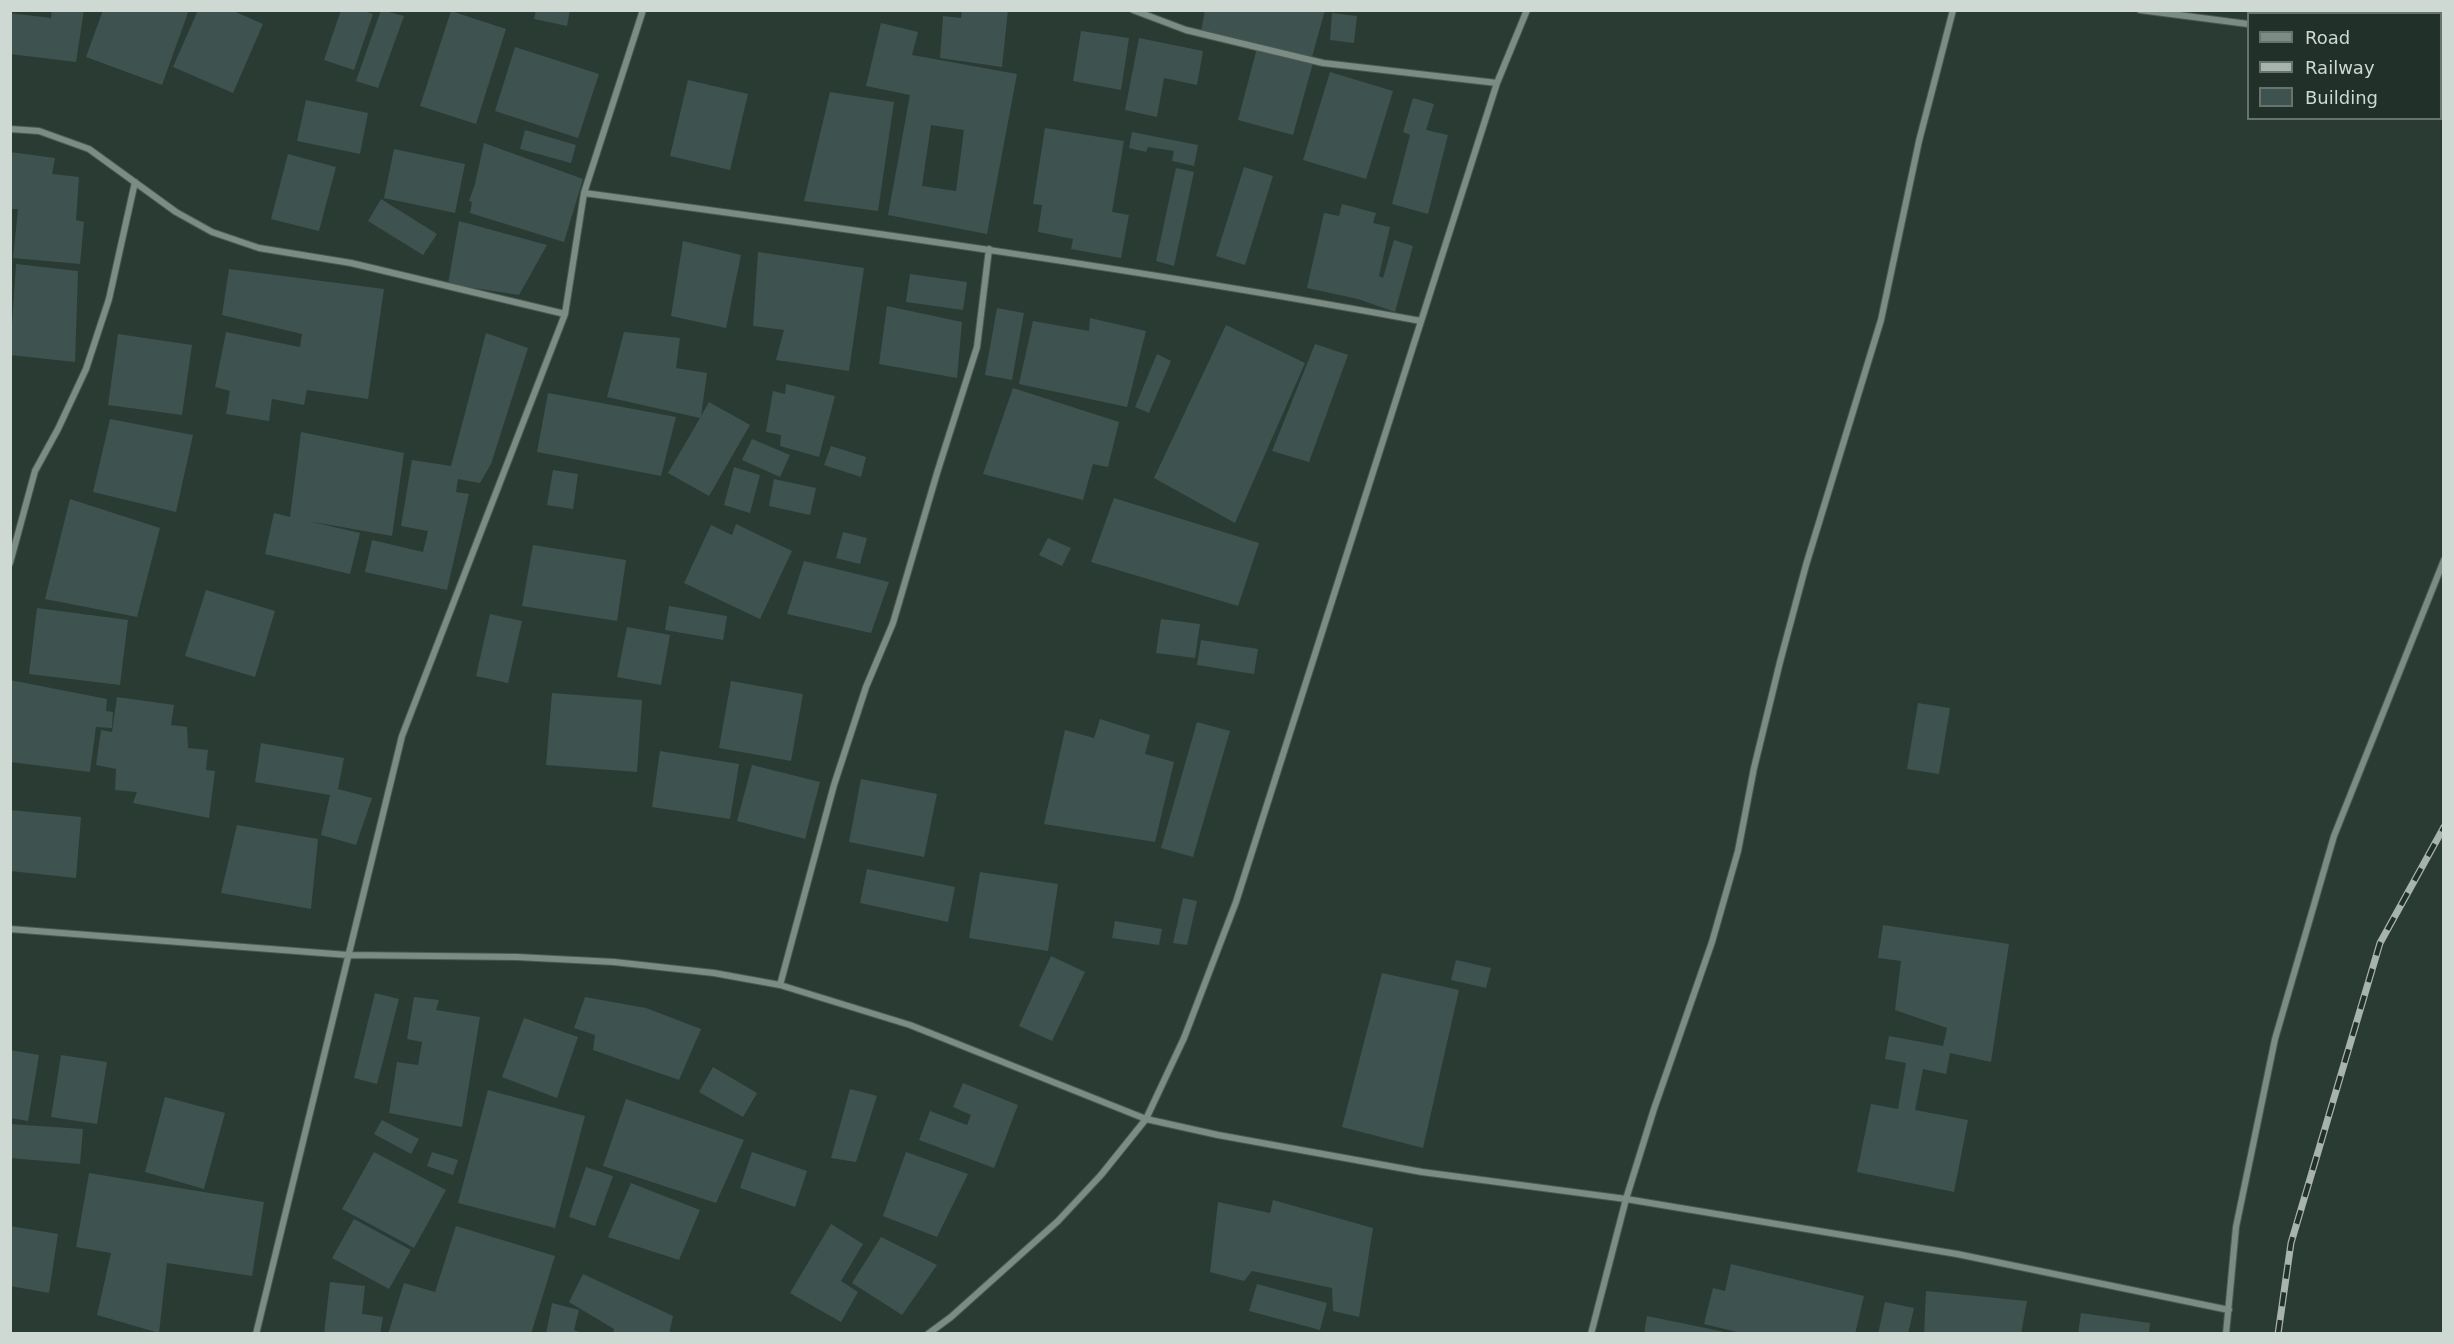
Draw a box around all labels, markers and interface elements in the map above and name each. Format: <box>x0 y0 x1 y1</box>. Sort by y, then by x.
legend <box>2247 12 2442 120</box>
text: Road <box>2305 27 2350 48</box>
text: Railway <box>2305 57 2375 78</box>
text: Building <box>2305 87 2378 108</box>

